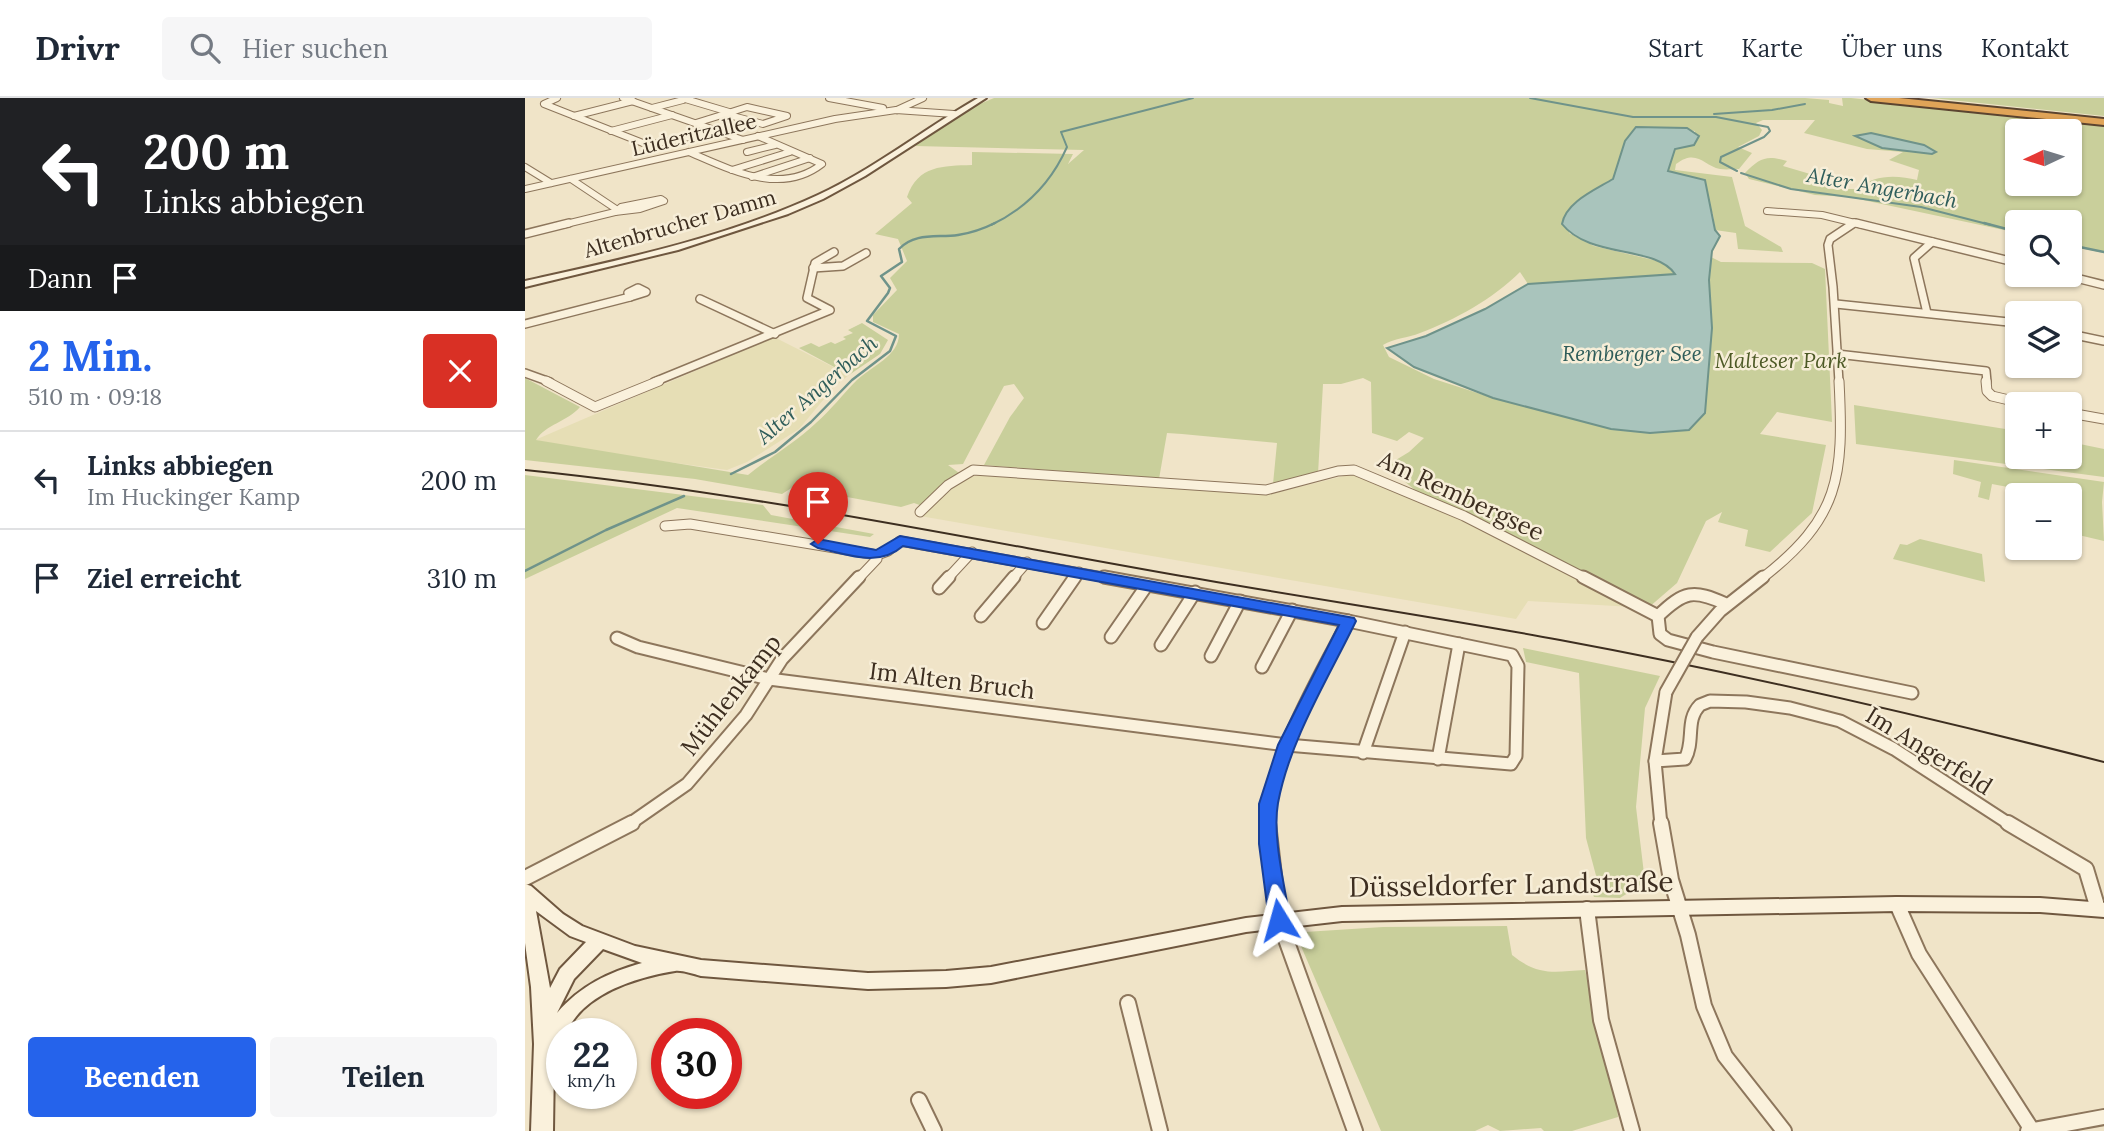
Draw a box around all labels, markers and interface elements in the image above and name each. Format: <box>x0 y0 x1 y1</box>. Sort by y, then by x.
search box <box>162 17 652 80</box>
text: Drivr <box>35 27 120 69</box>
icon: search <box>186 29 224 67</box>
text: Hier suchen <box>242 32 388 65</box>
text: Start <box>1648 33 1703 64</box>
text: Karte <box>1741 33 1803 64</box>
text: Über uns <box>1841 33 1943 64</box>
text: Kontakt <box>1981 33 2069 64</box>
street label: Lüderitzallee <box>629 107 759 162</box>
north arrow <box>2005 119 2083 196</box>
map controls <box>2005 119 2082 560</box>
text: 200 m <box>143 120 289 182</box>
icon: left <box>28 126 119 217</box>
water label: Alter Angerbach <box>1804 161 1959 214</box>
text: Links abbiegen <box>143 181 365 222</box>
street label: Altenbrucher Damm <box>580 183 779 264</box>
button: search <box>2005 210 2082 287</box>
icon: arrive <box>106 259 144 297</box>
text: Dann <box>28 262 92 295</box>
button: layers <box>2005 301 2082 378</box>
text: 2 Min. <box>28 329 152 383</box>
water label: Alter Angerbach <box>750 329 883 450</box>
button: close <box>423 334 497 408</box>
water label: Remberger See <box>1562 340 1702 367</box>
park label: Malteser Park <box>1715 347 1847 374</box>
text: 510 m · 09:18 <box>28 382 162 411</box>
button: + <box>2005 392 2082 469</box>
street label: Am Rembergsee <box>1372 443 1549 548</box>
text: Links abbiegen <box>87 449 273 482</box>
icon: left <box>28 461 66 499</box>
text: 200 m <box>421 464 497 497</box>
pin <box>788 472 848 544</box>
text: Im Huckinger Kamp <box>87 482 300 511</box>
icon: arrive <box>799 483 837 521</box>
button: − <box>2005 483 2082 560</box>
icon: arrive <box>28 559 66 597</box>
text: Ziel erreicht <box>87 562 241 595</box>
text: 310 m <box>427 562 497 595</box>
street label: Mühlenkamp <box>673 628 788 762</box>
street label: Im Alten Bruch <box>867 655 1037 706</box>
street label: Im Angerfeld <box>1860 699 1998 802</box>
street label: Düsseldorfer Landstraße <box>1348 863 1674 905</box>
position arrow <box>1242 883 1316 957</box>
speed limit sign: 30 <box>651 1018 742 1109</box>
text: 22 <box>573 1032 610 1077</box>
button: Beenden <box>28 1037 256 1117</box>
button: Teilen <box>270 1037 497 1117</box>
text: km/h <box>567 1069 616 1092</box>

